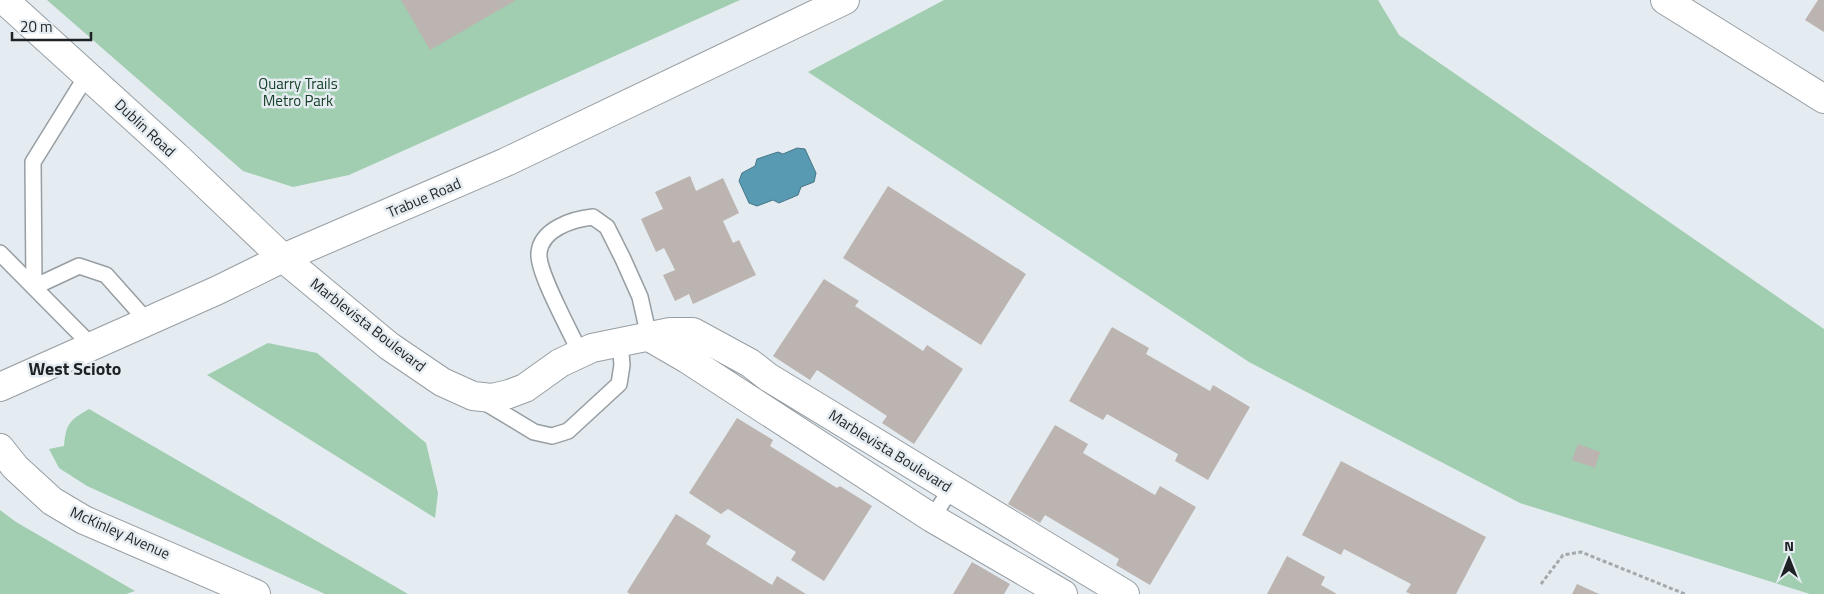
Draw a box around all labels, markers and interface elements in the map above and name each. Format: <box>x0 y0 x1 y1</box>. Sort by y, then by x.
scale bar <box>12 10 91 42</box>
text: 20 m <box>20 15 53 38</box>
park label: Quarry Trails Metro Park <box>258 72 338 112</box>
street label: Dublin Road <box>110 93 181 162</box>
street label: Trabue Road <box>383 172 464 223</box>
street label: Marblevista Boulevard <box>306 272 431 377</box>
district label: West Scioto <box>29 355 121 382</box>
street label: Marblevista Boulevard <box>824 403 956 498</box>
street label: McKinley Avenue <box>67 500 174 565</box>
north arrow <box>1764 534 1814 584</box>
text: N <box>1784 535 1794 556</box>

